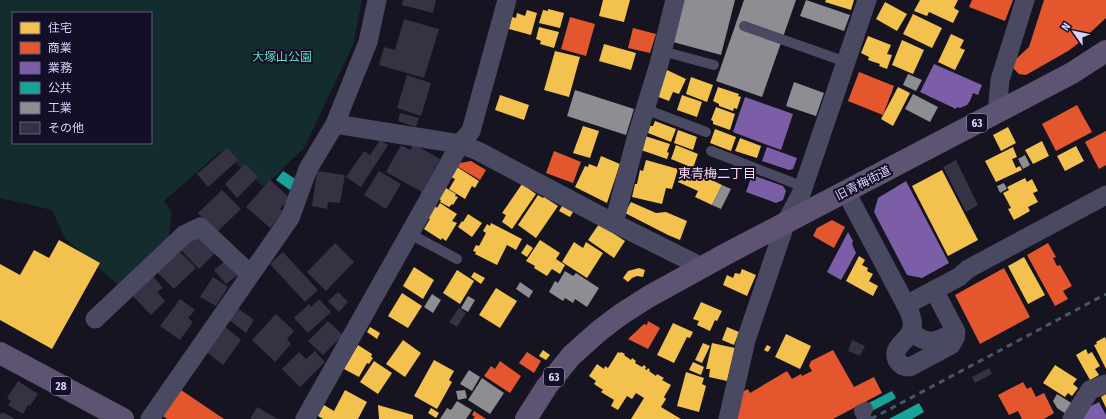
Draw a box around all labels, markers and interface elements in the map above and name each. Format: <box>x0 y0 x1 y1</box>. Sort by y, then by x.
legend <box>12 12 152 144</box>
north arrow <box>1054 12 1094 52</box>
text: 住宅 <box>48 21 72 35</box>
text: N <box>1059 21 1073 33</box>
text: 商業 <box>48 41 72 55</box>
park label: 大塚山公園 <box>252 50 312 64</box>
text: 業務 <box>48 61 72 75</box>
text: 公共 <box>48 81 72 95</box>
text: 工業 <box>48 101 72 115</box>
road number: 63 <box>967 114 987 132</box>
text: その他 <box>48 121 84 135</box>
street label: 旧青梅街道 <box>833 163 893 203</box>
district label: 東青梅二丁目 <box>678 166 756 181</box>
road number: 63 <box>544 368 564 386</box>
road number: 28 <box>51 377 71 395</box>

